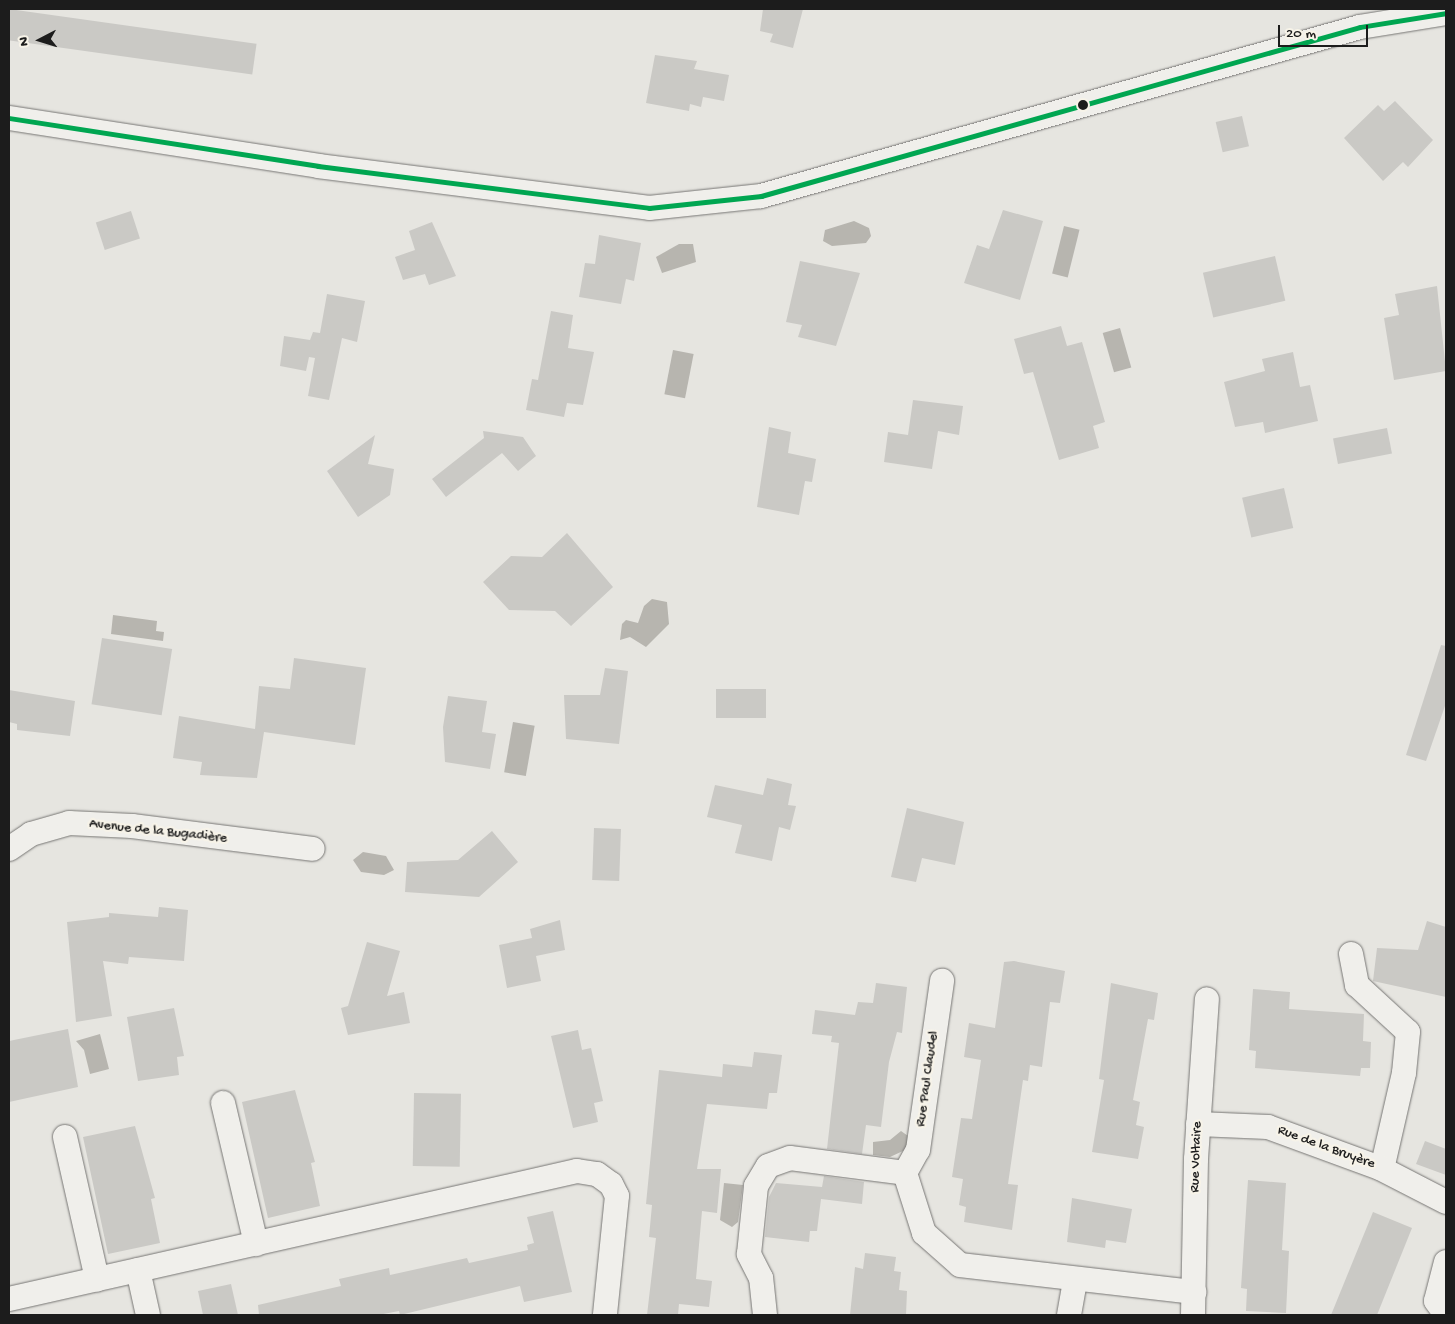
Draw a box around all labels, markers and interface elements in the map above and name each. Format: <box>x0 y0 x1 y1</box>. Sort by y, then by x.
north arrow <box>15 15 65 65</box>
scale bar <box>1280 15 1370 47</box>
text: 20 m <box>1286 25 1316 43</box>
text: N <box>16 36 33 47</box>
unlabelled marker <box>1078 100 1088 110</box>
street label: Avenue de la Bugadière <box>88 816 228 848</box>
street label: Rue Paul Claudel <box>913 1030 943 1128</box>
street label: Rue Voltaire <box>1187 1121 1207 1193</box>
street label: Rue de la Bruyère <box>1275 1123 1377 1173</box>

